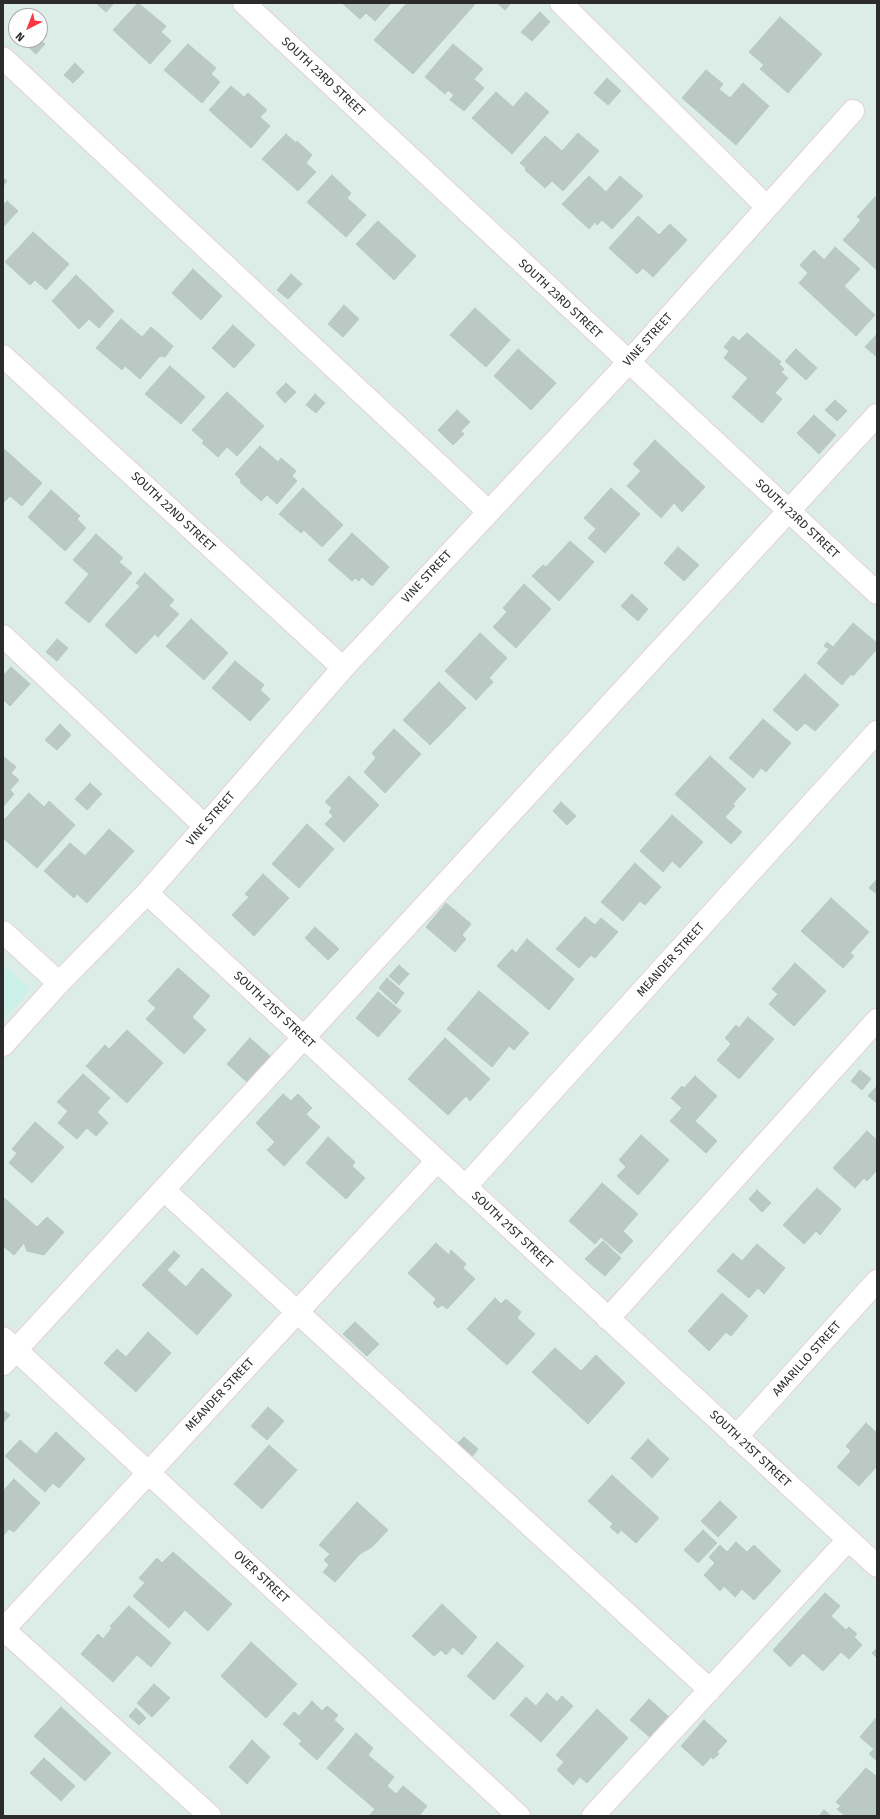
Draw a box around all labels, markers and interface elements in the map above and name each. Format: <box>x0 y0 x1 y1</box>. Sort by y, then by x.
north arrow <box>8 8 48 48</box>
text: N <box>13 29 27 44</box>
street label: SOUTH 23RD STREET <box>278 35 368 119</box>
street label: SOUTH 23RD STREET <box>515 257 605 341</box>
street label: VINE STREET <box>620 310 676 370</box>
street label: SOUTH 22ND STREET <box>128 469 218 555</box>
street label: SOUTH 23RD STREET <box>752 477 842 561</box>
street label: VINE STREET <box>399 548 455 606</box>
street label: VINE STREET <box>184 789 238 849</box>
street label: MEANDER STREET <box>634 920 708 1000</box>
street label: SOUTH 21ST STREET <box>230 969 318 1051</box>
street label: SOUTH 21ST STREET <box>468 1189 556 1271</box>
street label: AMARILLO STREET <box>770 1319 844 1399</box>
street label: MEANDER STREET <box>183 1356 257 1434</box>
street label: SOUTH 21ST STREET <box>706 1408 794 1490</box>
street label: OVER STREET <box>230 1548 292 1606</box>

